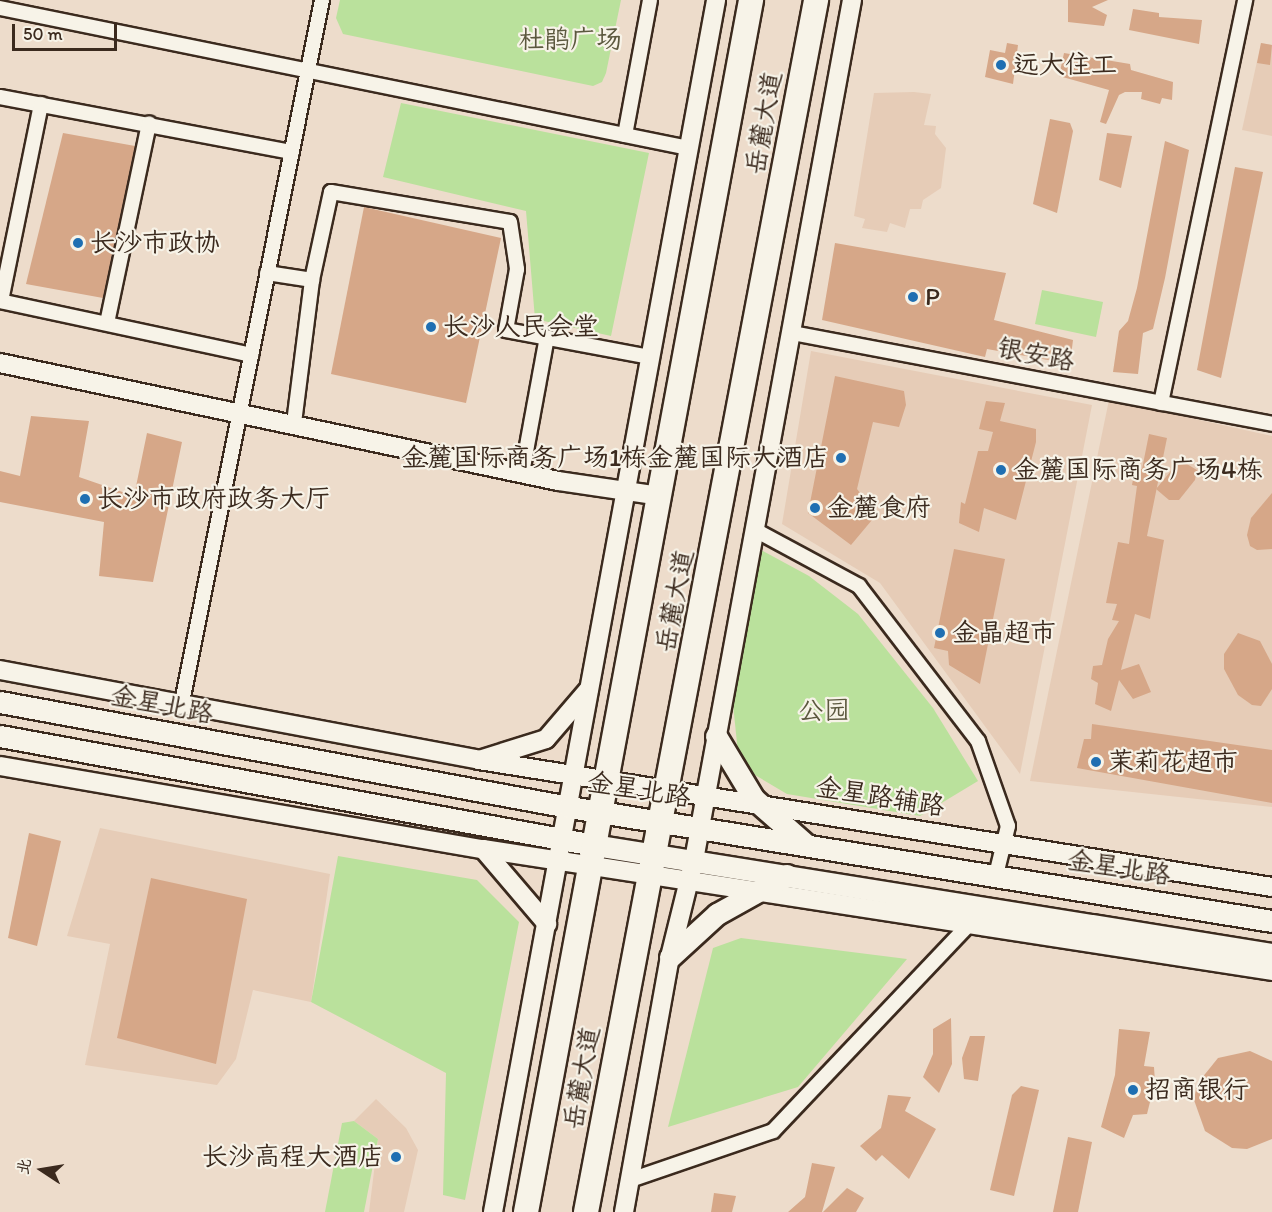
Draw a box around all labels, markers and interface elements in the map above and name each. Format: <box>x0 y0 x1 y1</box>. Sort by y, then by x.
scale bar <box>15 12 120 50</box>
text: 50 m <box>23 23 63 45</box>
park label: 杜鹃广场 <box>518 24 622 56</box>
place label: 远大住工 <box>1013 49 1117 81</box>
marker: 远大住工 <box>994 58 1008 72</box>
street label: 岳麓大道 <box>740 69 788 177</box>
place label: 长沙市政协 <box>90 227 220 259</box>
marker: 长沙市政协 <box>71 236 85 250</box>
place label: P <box>925 281 940 313</box>
marker: P <box>906 290 920 304</box>
place label: 长沙人民会堂 <box>443 311 599 343</box>
marker: 长沙人民会堂 <box>424 320 438 334</box>
street label: 银安路 <box>995 332 1077 378</box>
place label: 金麓国际商务广场1栋金麓国际大酒店 <box>401 442 829 474</box>
marker: 金麓国际商务广场1栋金麓国际大酒店 <box>834 451 848 465</box>
place label: 金麓国际商务广场4栋 <box>1013 454 1263 486</box>
marker: 金麓国际商务广场4栋 <box>994 463 1008 477</box>
place label: 长沙市政府政务大厅 <box>97 483 331 515</box>
marker: 长沙市政府政务大厅 <box>78 492 92 506</box>
place label: 金麓食府 <box>827 492 931 524</box>
marker: 金麓食府 <box>808 501 822 515</box>
street label: 岳麓大道 <box>650 547 700 655</box>
place label: 金晶超市 <box>952 617 1056 649</box>
marker: 金晶超市 <box>933 626 947 640</box>
street label: 金星北路 <box>108 680 216 730</box>
park label: 公园 <box>798 695 850 727</box>
place label: 茉莉花超市 <box>1108 746 1238 778</box>
marker: 茉莉花超市 <box>1089 755 1103 769</box>
street label: 金星北路 <box>585 766 693 814</box>
street label: 金星路辅路 <box>813 771 947 823</box>
street label: 金星北路 <box>1065 844 1173 892</box>
street label: 岳麓大道 <box>558 1024 606 1132</box>
place label: 招商银行 <box>1145 1074 1249 1106</box>
marker: 招商银行 <box>1126 1083 1140 1097</box>
north arrow <box>12 1140 72 1200</box>
place label: 长沙高程大酒店 <box>202 1141 384 1173</box>
marker: 长沙高程大酒店 <box>389 1150 403 1164</box>
text: 北 <box>13 1156 35 1176</box>

